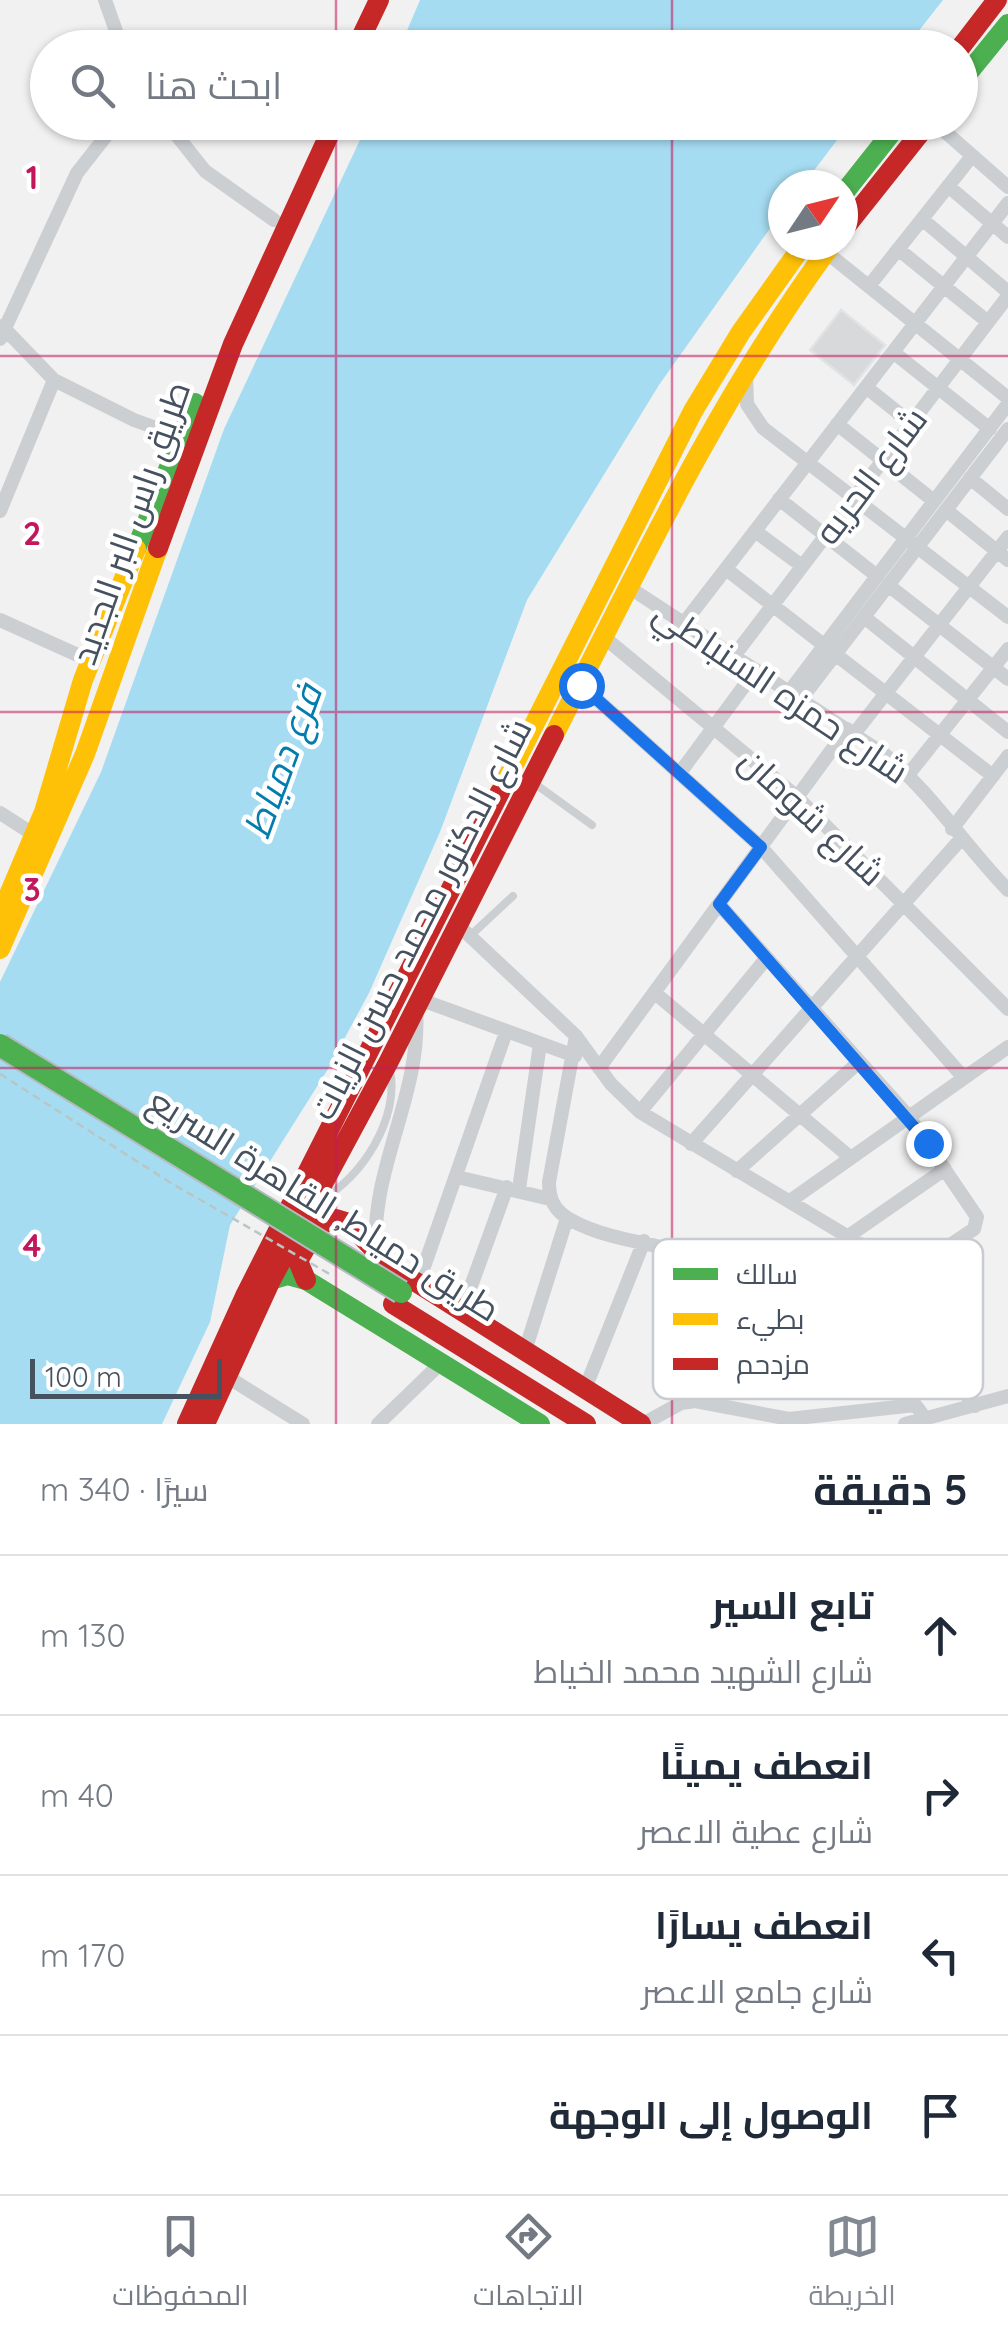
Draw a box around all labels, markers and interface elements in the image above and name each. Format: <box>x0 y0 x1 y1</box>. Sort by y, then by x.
search box <box>30 30 978 140</box>
icon: search <box>65 58 120 113</box>
text: ابحث هنا <box>145 61 282 109</box>
text: 1 <box>26 157 38 197</box>
north arrow <box>768 170 858 260</box>
street label: طريق راس البر الجديد <box>61 375 200 670</box>
street label: شارع الحريه <box>804 398 938 554</box>
text: 2 <box>23 513 41 553</box>
street label: شارع حمزه السنباطي <box>642 590 917 798</box>
route start <box>559 663 605 709</box>
water label: فرع دمياط <box>232 675 335 845</box>
street label: شارع الدكتور محمد حسن الزيات <box>300 711 542 1127</box>
street label: شارع شومان <box>730 738 894 896</box>
text: 3 <box>23 869 41 909</box>
street label: طريق دمياط, القاهرة السريع <box>140 1078 508 1332</box>
route end <box>906 1121 952 1167</box>
text: 4 <box>23 1225 42 1265</box>
legend <box>653 1239 983 1399</box>
text: سالك <box>736 1256 798 1291</box>
text: بطيء <box>736 1301 804 1341</box>
text: مزدحم <box>736 1346 810 1384</box>
scale bar <box>30 1354 222 1398</box>
text: 100 m <box>45 1359 122 1394</box>
text: 5 دقيقة <box>813 1463 968 1516</box>
text: سيرًا · 340 m <box>40 1469 208 1509</box>
text: تابع السير <box>711 1581 873 1629</box>
icon: ahead <box>913 1608 968 1663</box>
text: 130 m <box>40 1615 126 1655</box>
text: شارع الشهيد محمد الخياط <box>534 1651 873 1691</box>
text: انعطف يمينًا <box>660 1741 873 1789</box>
icon: right <box>913 1768 968 1823</box>
text: 40 m <box>40 1775 114 1815</box>
text: شارع عطية الاعصر <box>639 1811 873 1851</box>
text: انعطف يسارًا <box>655 1901 873 1949</box>
icon: left <box>913 1928 968 1983</box>
text: 170 m <box>40 1935 125 1975</box>
text: شارع جامع الاعصر <box>642 1971 873 2011</box>
icon: arrive <box>913 2088 968 2143</box>
text: الوصول إلى الوجهة <box>549 2091 873 2139</box>
tab: المحفوظات <box>112 2209 249 2321</box>
tab: الاتجاهات <box>473 2209 584 2321</box>
tab: الخريطة <box>808 2209 896 2321</box>

